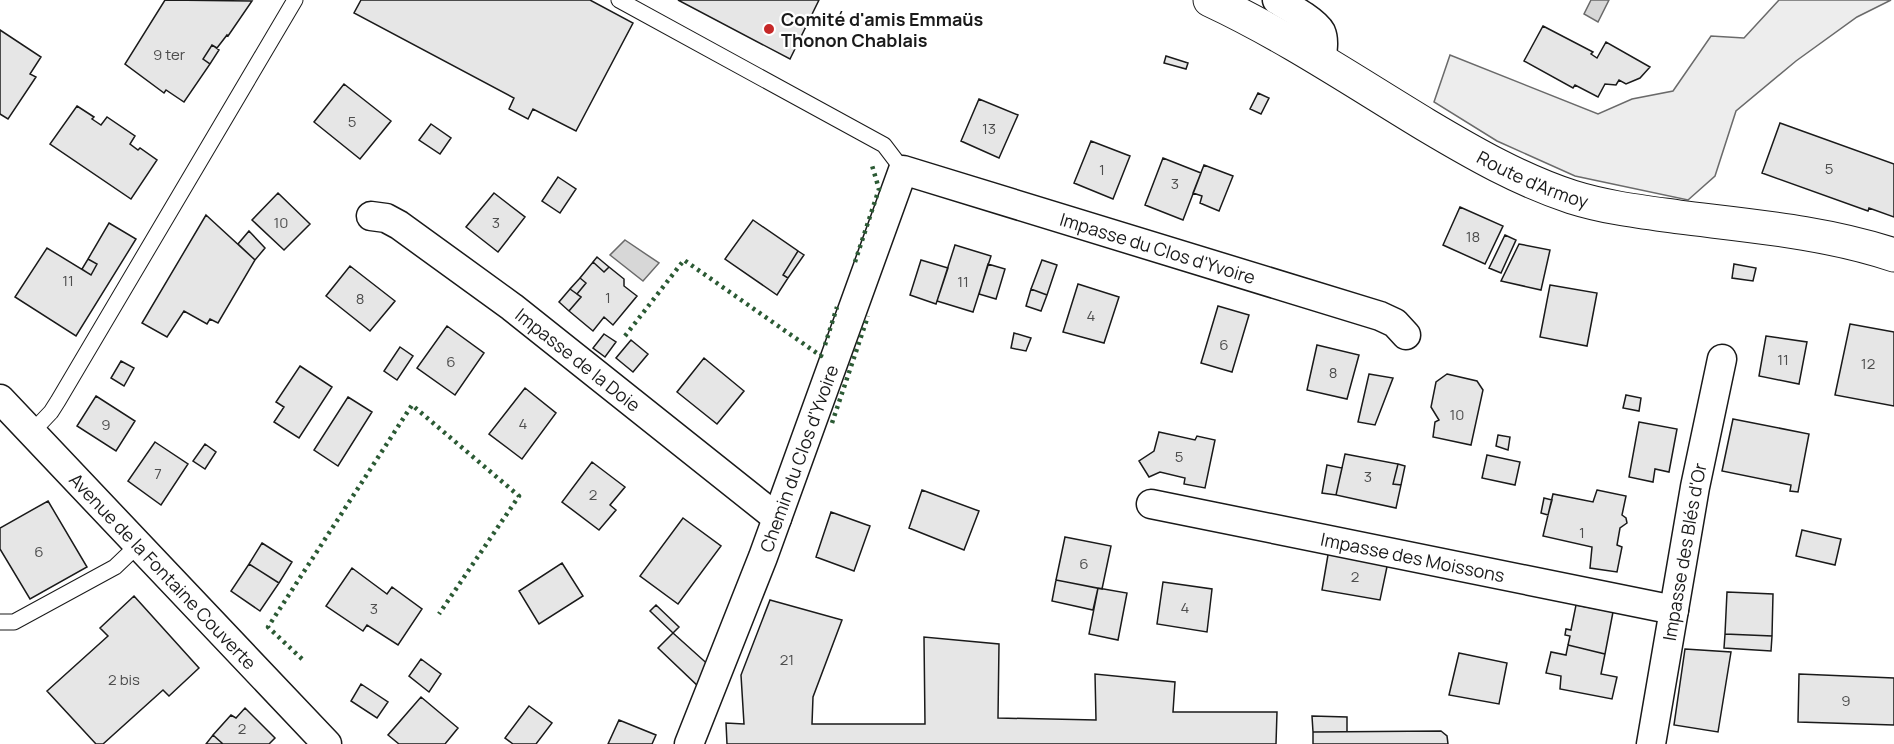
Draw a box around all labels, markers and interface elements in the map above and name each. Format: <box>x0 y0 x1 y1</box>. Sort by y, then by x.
place label: Comité d'amis Emmaüs Thonon Chablais <box>781 7 984 52</box>
marker: Comité d'amis Emmaüs Thonon Chablais <box>762 22 776 36</box>
house number: 9 ter <box>153 44 186 65</box>
house number: 5 <box>348 111 356 132</box>
house number: 13 <box>982 118 996 139</box>
street label: Route d'Armoy <box>1473 145 1592 213</box>
house number: 5 <box>1825 158 1833 179</box>
house number: 1 <box>1099 159 1105 180</box>
house number: 3 <box>1171 173 1179 194</box>
street label: Impasse du Clos d'Yvoire <box>1057 207 1258 289</box>
house number: 10 <box>274 212 289 233</box>
house number: 3 <box>492 212 500 233</box>
house number: 18 <box>1466 226 1480 247</box>
house number: 11 <box>62 270 74 291</box>
house number: 11 <box>957 271 969 292</box>
house number: 1 <box>605 287 611 308</box>
house number: 8 <box>356 288 364 309</box>
street label: Impasse de la Doie <box>511 302 646 417</box>
house number: 4 <box>1087 305 1096 326</box>
house number: 6 <box>1219 334 1229 355</box>
house number: 11 <box>1777 349 1789 370</box>
house number: 6 <box>446 351 456 372</box>
house number: 12 <box>1861 353 1875 374</box>
street label: Chemin du Clos d'Yvoire <box>754 361 844 555</box>
house number: 8 <box>1329 362 1337 383</box>
house number: 10 <box>1450 404 1465 425</box>
house number: 4 <box>519 413 528 434</box>
house number: 9 <box>101 414 111 435</box>
house number: 5 <box>1175 446 1183 467</box>
street label: Impasse des Blés d'Or <box>1657 460 1712 643</box>
house number: 7 <box>154 463 162 484</box>
house number: 3 <box>1364 466 1372 487</box>
street label: Avenue de la Fontaine Couverte <box>64 468 262 674</box>
house number: 2 <box>589 484 597 505</box>
house number: 1 <box>1579 522 1585 543</box>
street label: Impasse des Moissons <box>1319 527 1507 587</box>
house number: 6 <box>34 541 44 562</box>
house number: 6 <box>1079 553 1089 574</box>
house number: 2 <box>1351 566 1359 587</box>
house number: 4 <box>1181 597 1190 618</box>
house number: 3 <box>370 598 378 619</box>
house number: 21 <box>780 649 794 670</box>
house number: 2 bis <box>108 669 140 690</box>
house number: 9 <box>1841 690 1851 711</box>
house number: 2 <box>238 718 246 739</box>

